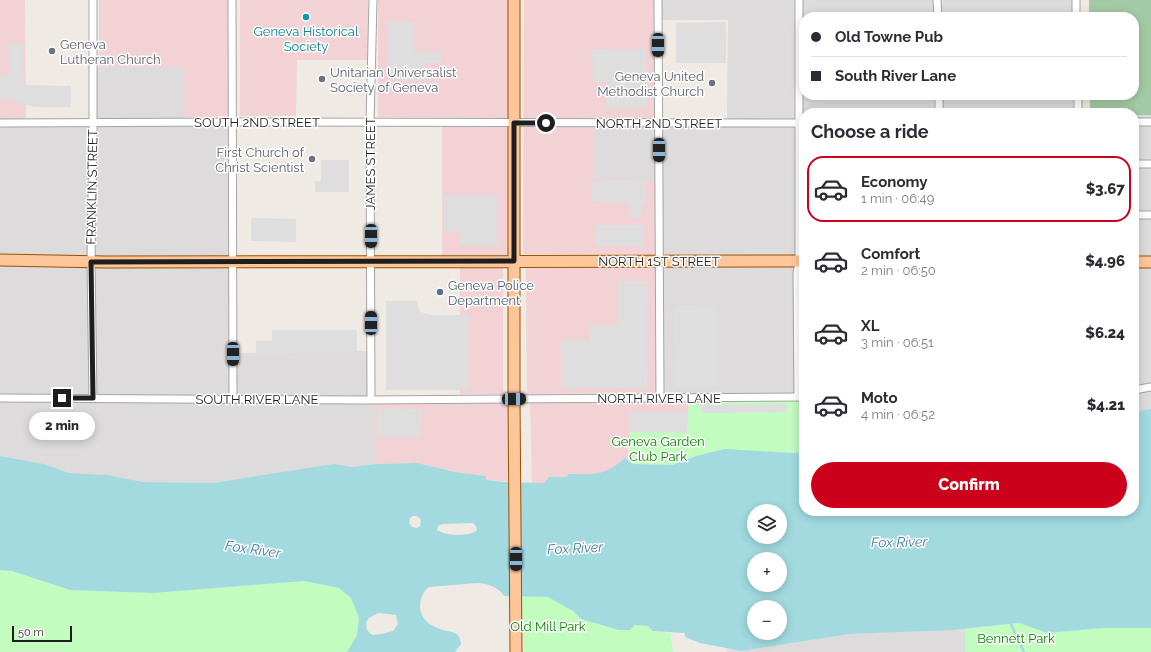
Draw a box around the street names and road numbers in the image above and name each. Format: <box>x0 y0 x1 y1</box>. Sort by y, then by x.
street label: SOUTH 2ND STREET <box>194 115 320 130</box>
street label: NORTH 2ND STREET <box>596 116 722 131</box>
street label: JAMES STREET <box>363 117 378 211</box>
street label: FRANKLIN STREET <box>83 129 101 245</box>
street label: NORTH 1ST STREET <box>598 254 720 269</box>
street label: NORTH RIVER LANE <box>597 391 721 406</box>
street label: SOUTH RIVER LANE <box>196 392 319 407</box>

